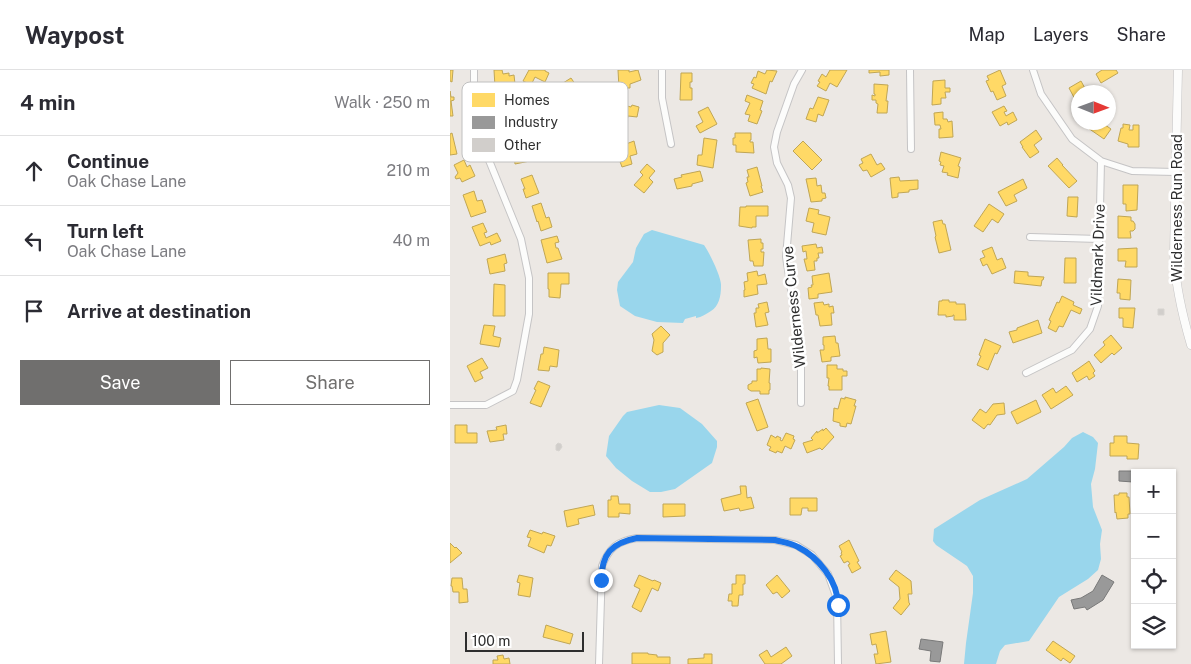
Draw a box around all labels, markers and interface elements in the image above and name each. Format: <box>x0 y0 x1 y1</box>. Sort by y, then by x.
text: Waypost <box>25 21 125 49</box>
text: Map <box>969 24 1005 45</box>
text: Layers <box>1033 24 1089 45</box>
text: Share <box>1117 24 1166 45</box>
legend <box>462 82 628 162</box>
north arrow <box>1071 85 1116 130</box>
text: 4 min <box>20 90 75 115</box>
text: Homes <box>504 92 550 108</box>
text: Walk · 250 m <box>334 93 430 112</box>
text: Industry <box>504 114 559 130</box>
street label: Wilderness Run Road <box>1168 134 1185 282</box>
text: Other <box>504 137 541 153</box>
text: Continue <box>67 150 149 172</box>
icon: ahead <box>20 157 48 185</box>
text: 210 m <box>386 161 430 180</box>
text: Oak Chase Lane <box>67 172 186 191</box>
street label: Vildmark Drive <box>1087 204 1108 306</box>
text: Turn left <box>67 220 144 242</box>
icon: left <box>20 227 48 255</box>
text: 40 m <box>392 231 430 250</box>
text: Oak Chase Lane <box>67 242 186 261</box>
street label: Wilderness Curve <box>779 245 808 369</box>
icon: arrive <box>20 297 48 325</box>
text: Arrive at destination <box>67 300 251 322</box>
button: Save <box>20 360 220 405</box>
button: Share <box>230 360 430 405</box>
map controls <box>1131 469 1176 649</box>
button: + <box>1131 469 1176 514</box>
button: − <box>1131 514 1176 559</box>
button: locate <box>1131 559 1176 604</box>
route end <box>590 569 613 592</box>
route start <box>827 594 850 617</box>
button: layers <box>1131 604 1176 649</box>
scale bar <box>465 629 584 652</box>
text: 100 m <box>472 633 510 649</box>

